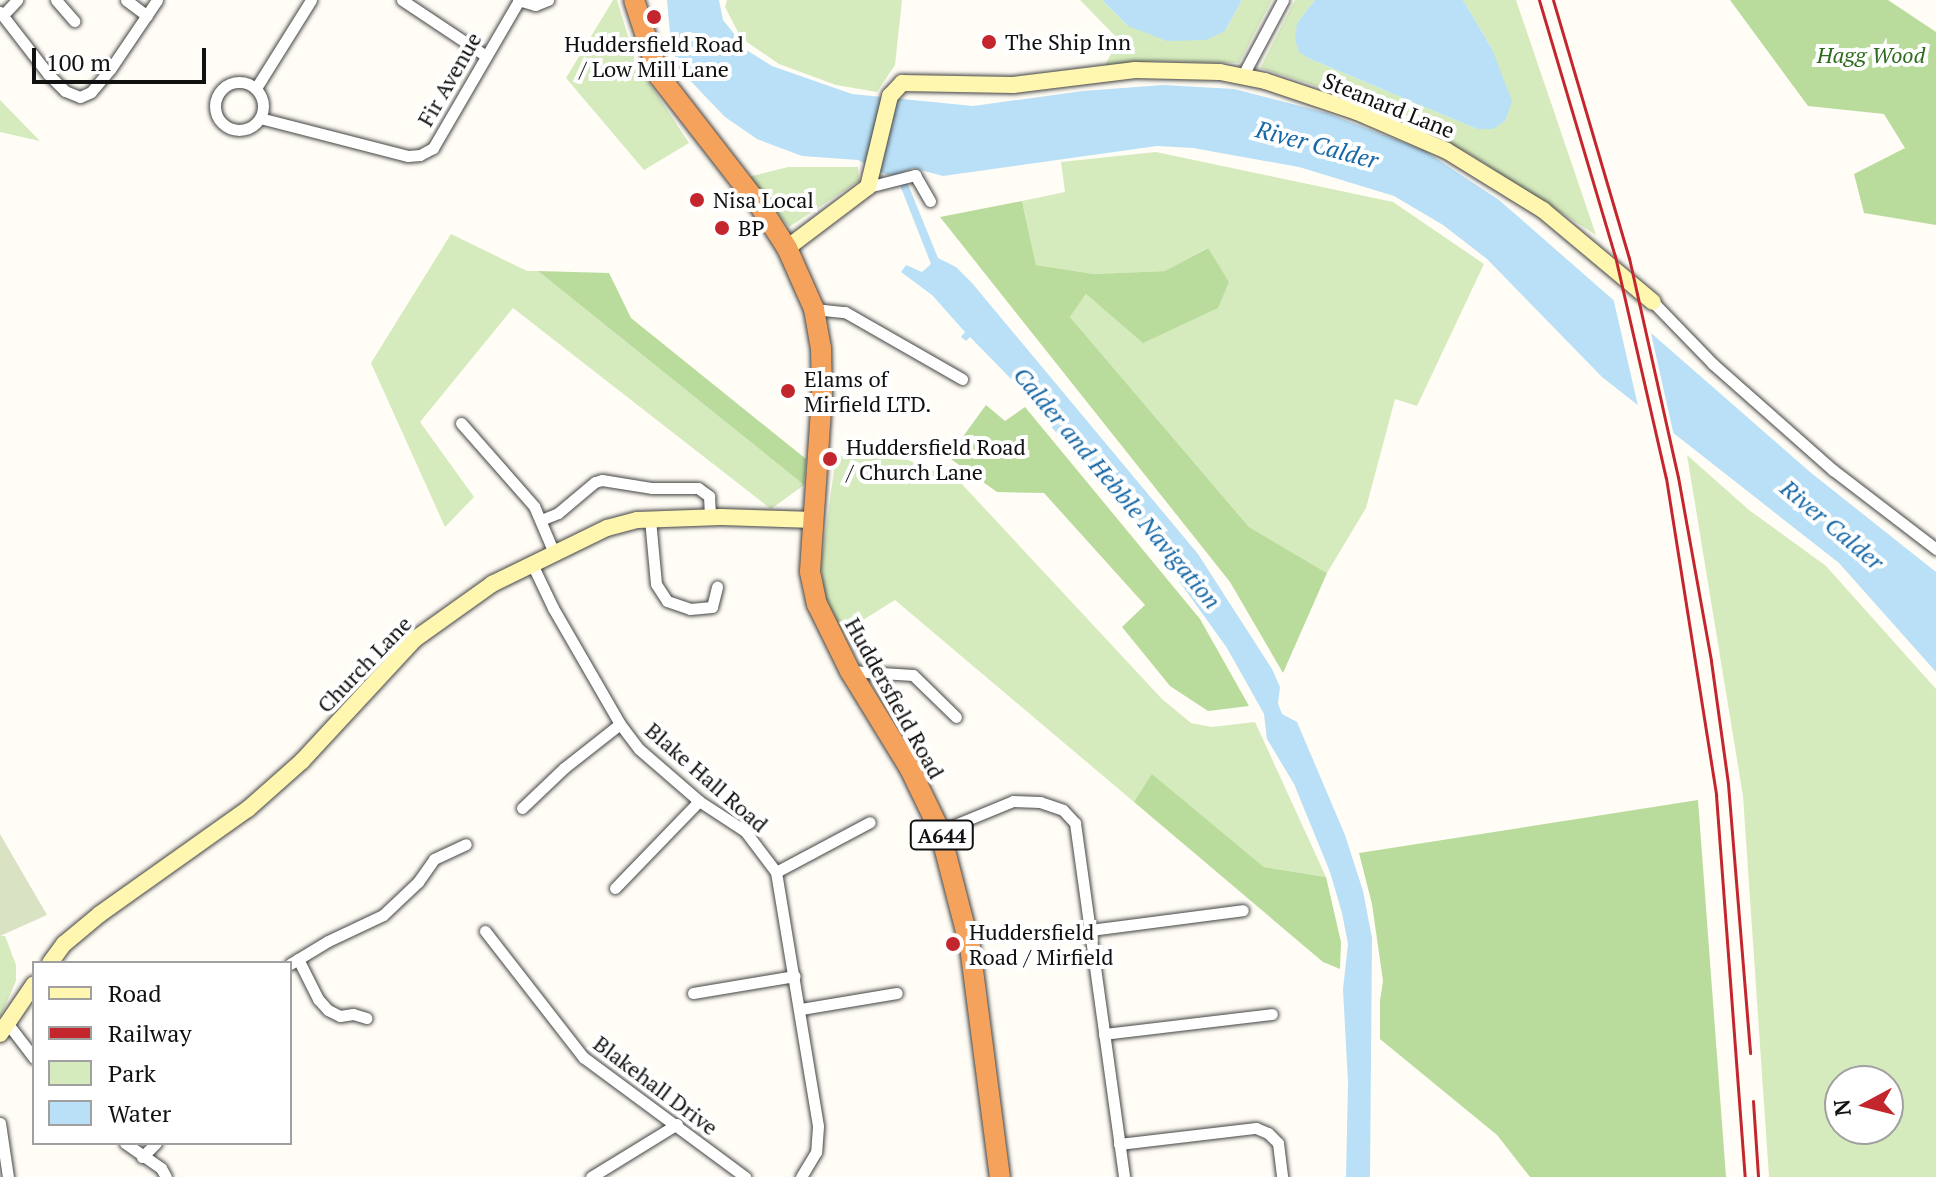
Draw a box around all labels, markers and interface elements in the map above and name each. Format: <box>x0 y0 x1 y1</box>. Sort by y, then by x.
marker: Huddersfield Road / Low Mill Lane <box>645 8 663 26</box>
street label: Fir Avenue <box>411 27 487 131</box>
place label: The Ship Inn <box>1005 29 1131 55</box>
place label: Huddersfield Road / Low Mill Lane <box>564 30 744 82</box>
scale bar <box>36 32 210 82</box>
marker: The Ship Inn <box>980 33 998 51</box>
park label: Hagg Wood <box>1817 42 1925 68</box>
text: 100 m <box>46 46 111 78</box>
street label: Steanard Lane <box>1319 67 1459 143</box>
water label: River Calder <box>1253 115 1381 175</box>
place label: Nisa Local <box>713 187 814 213</box>
marker: Nisa Local <box>688 191 706 209</box>
place label: BP <box>738 215 765 241</box>
marker: BP <box>713 219 731 237</box>
water label: Calder and Hebble Navigation <box>1007 361 1227 615</box>
place label: Elams of Mirfield LTD. <box>804 365 931 416</box>
marker: Elams of Mirfield LTD. <box>779 382 797 400</box>
place label: Huddersfield Road / Church Lane <box>846 433 1026 484</box>
marker: Huddersfield Road / Church Lane <box>821 450 839 468</box>
water label: River Calder <box>1775 474 1889 576</box>
street label: Church Lane <box>311 610 417 718</box>
street label: Huddersfield Road <box>840 613 950 783</box>
street label: Blake Hall Road <box>640 717 774 837</box>
road number: A644 <box>908 819 976 851</box>
place label: Huddersfield Road / Mirfield <box>969 918 1114 970</box>
marker: Huddersfield Road / Mirfield <box>944 935 962 953</box>
legend <box>32 961 292 1145</box>
text: Road <box>108 977 162 1009</box>
text: Railway <box>108 1017 192 1049</box>
street label: Blakehall Drive <box>589 1030 723 1140</box>
text: Park <box>108 1057 156 1089</box>
north arrow <box>1824 1065 1904 1145</box>
text: Water <box>108 1097 171 1129</box>
text: N <box>1826 1098 1857 1118</box>

